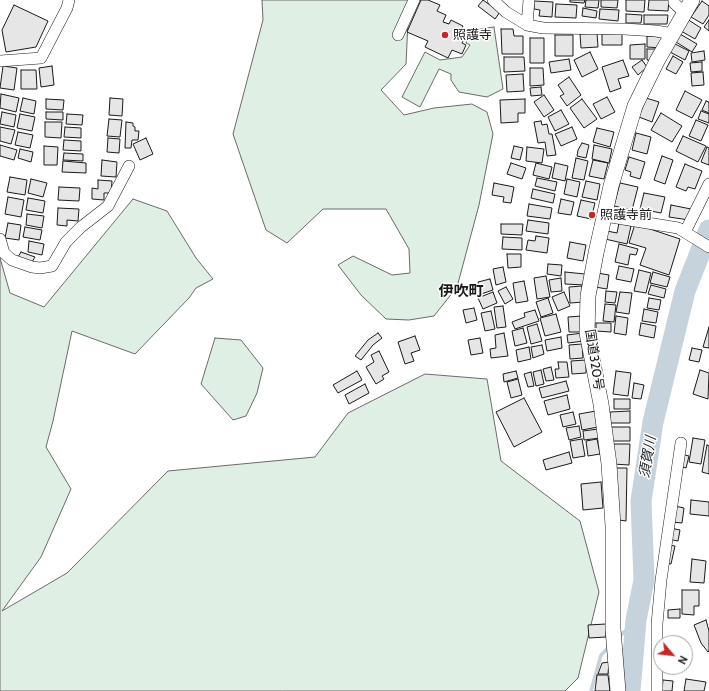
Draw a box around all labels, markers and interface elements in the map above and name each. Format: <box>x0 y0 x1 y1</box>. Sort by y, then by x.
place label: 照護寺 <box>453 27 492 43</box>
marker: 照護寺 <box>440 30 450 40</box>
place label: 照護寺前 <box>600 207 652 223</box>
marker: 照護寺前 <box>587 210 597 220</box>
district label: 伊吹町 <box>439 283 483 301</box>
street label: 国道320号 <box>581 328 607 392</box>
water label: 須賀川 <box>636 435 660 479</box>
north arrow <box>653 635 693 675</box>
text: N <box>675 653 691 667</box>

